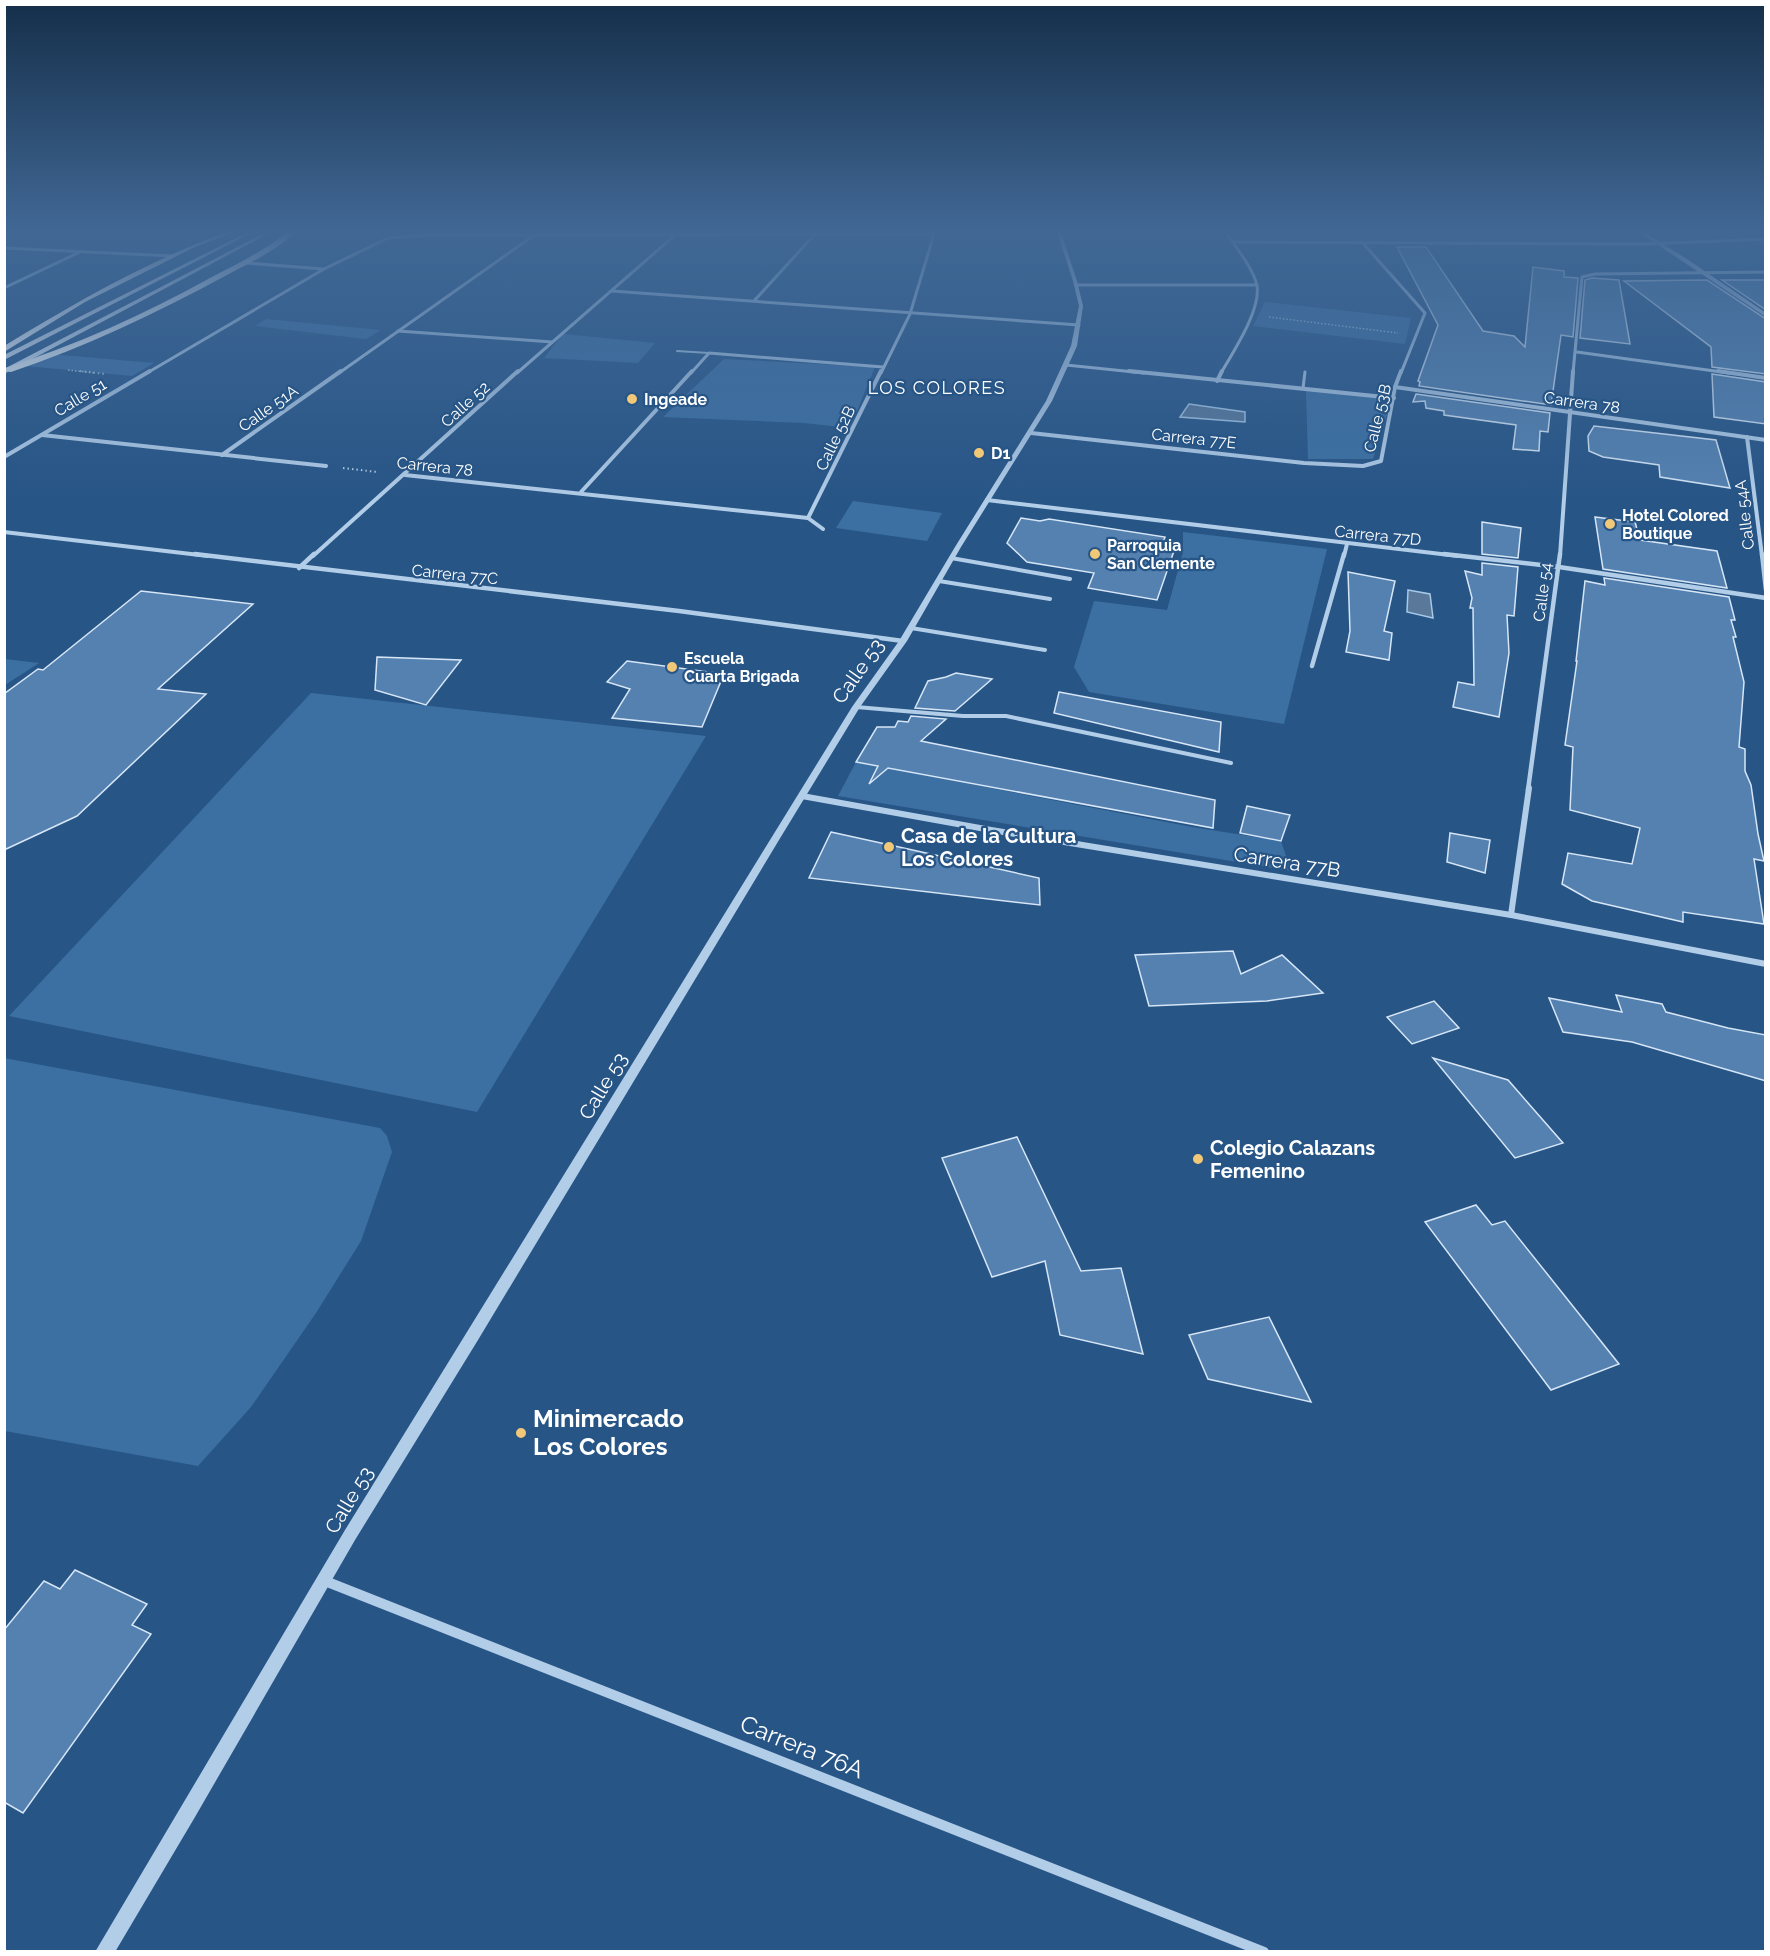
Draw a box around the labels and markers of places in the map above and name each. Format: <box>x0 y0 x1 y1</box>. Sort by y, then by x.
place label: Ingeade <box>644 390 707 409</box>
marker: Ingeade <box>625 392 639 406</box>
place label: D1 <box>991 444 1010 463</box>
marker: D1 <box>972 446 986 460</box>
place label: Hotel Colored Boutique <box>1622 506 1729 543</box>
marker: Hotel Colored Boutique <box>1603 517 1617 531</box>
place label: Parroquia San Clemente <box>1107 536 1215 573</box>
marker: Parroquia San Clemente <box>1088 547 1102 561</box>
place label: Escuela Cuarta Brigada <box>684 649 799 686</box>
marker: Escuela Cuarta Brigada <box>665 660 679 674</box>
place label: Casa de la Cultura Los Colores <box>901 824 1076 871</box>
marker: Casa de la Cultura Los Colores <box>882 840 896 854</box>
place label: Colegio Calazans Femenino <box>1210 1136 1375 1183</box>
marker: Colegio Calazans Femenino <box>1191 1152 1205 1166</box>
place label: Minimercado Los Colores <box>533 1404 684 1461</box>
marker: Minimercado Los Colores <box>514 1426 528 1440</box>

